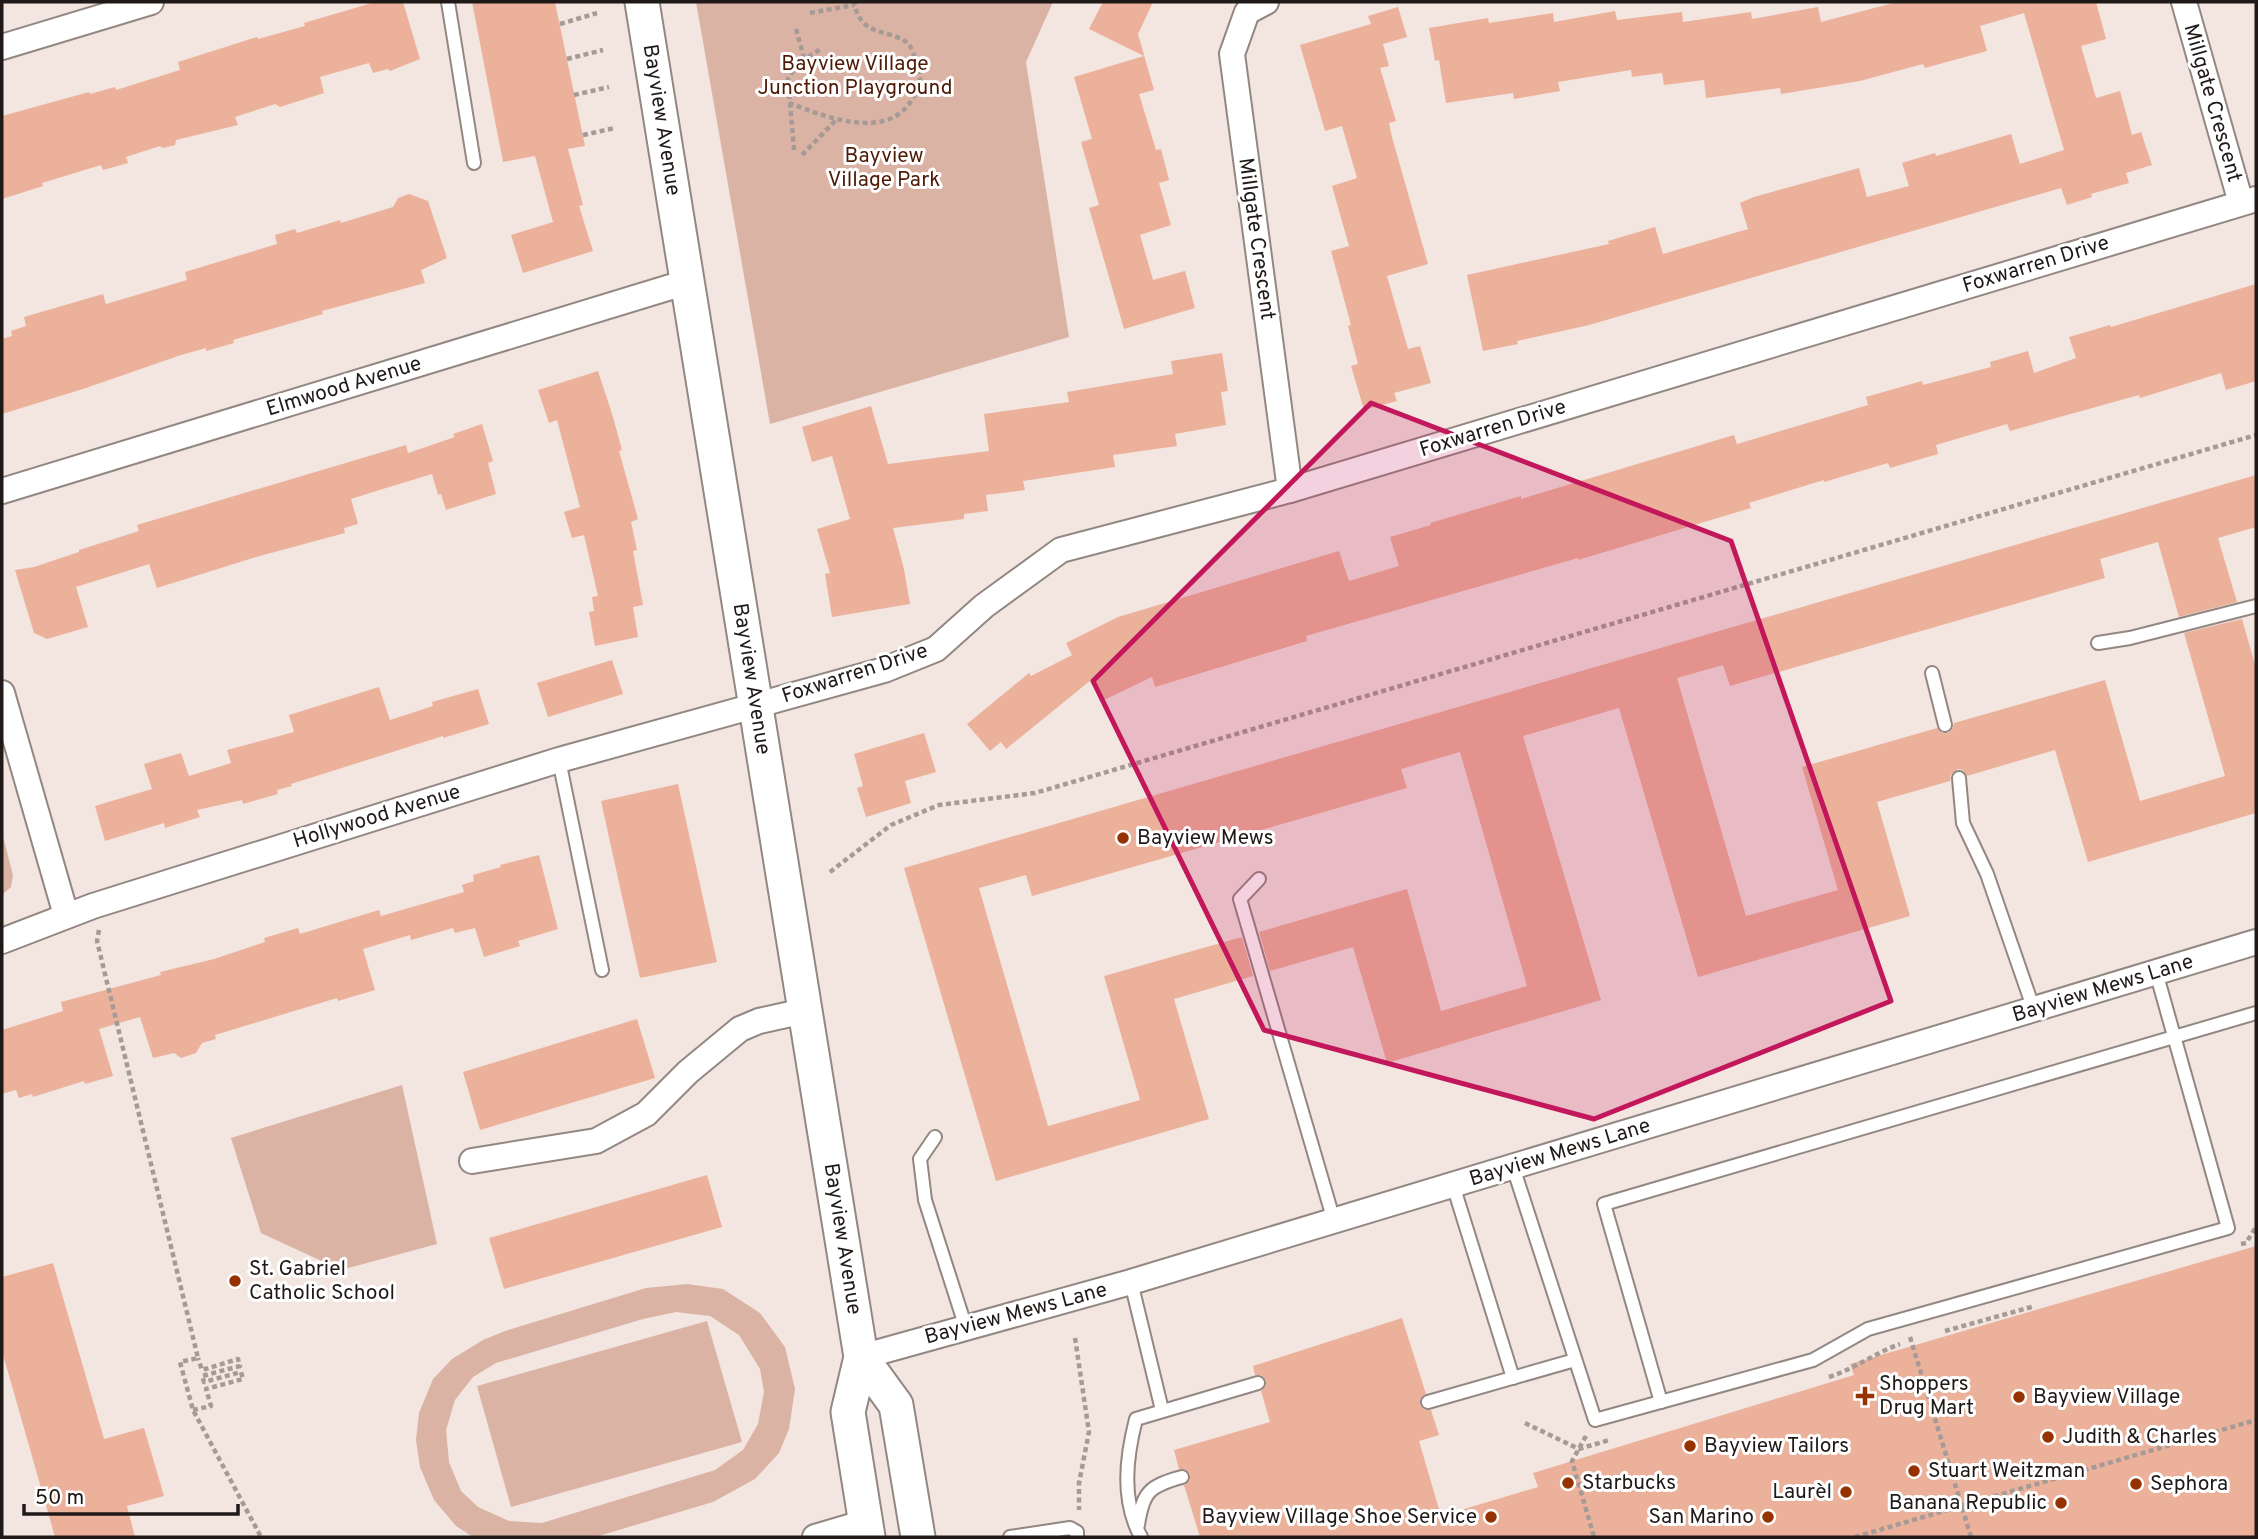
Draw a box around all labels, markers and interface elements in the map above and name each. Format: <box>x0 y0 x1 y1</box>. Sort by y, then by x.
street label: Millgate Crescent <box>2176 21 2248 185</box>
street label: Bayview Avenue <box>636 42 686 198</box>
park label: Bayview Village Junction Playground <box>757 51 953 102</box>
park label: Bayview Village Park <box>828 143 940 194</box>
street label: Millgate Crescent <box>1231 156 1281 322</box>
street label: Foxwarren Drive <box>1959 230 2113 300</box>
street label: Elmwood Avenue <box>263 351 425 423</box>
street label: Foxwarren Drive <box>1416 394 1570 464</box>
street label: Bayview Avenue <box>726 601 776 757</box>
street label: Foxwarren Drive <box>779 638 931 710</box>
street label: Hollywood Avenue <box>290 779 464 855</box>
place label: Bayview Mews <box>1137 825 1274 852</box>
marker: Bayview Mews <box>1115 830 1131 846</box>
street label: Bayview Mews Lane <box>2009 949 2197 1029</box>
street label: Bayview Mews Lane <box>1466 1113 1654 1193</box>
street label: Bayview Avenue <box>817 1161 867 1317</box>
place label: St. Gabriel Catholic School <box>249 1256 395 1307</box>
marker: St. Gabriel Catholic School <box>227 1273 243 1289</box>
street label: Bayview Mews Lane <box>922 1277 1110 1351</box>
place label: Shoppers Drug Mart <box>1879 1371 1974 1422</box>
place label: Bayview Village <box>2033 1384 2180 1411</box>
marker: Shoppers Drug Mart <box>1857 1388 1873 1404</box>
marker: Bayview Village <box>2011 1389 2027 1405</box>
place label: Judith & Charles <box>2062 1424 2217 1451</box>
marker: Judith & Charles <box>2040 1429 2056 1445</box>
place label: Bayview Tailors <box>1704 1433 1849 1460</box>
marker: Bayview Tailors <box>1682 1438 1698 1454</box>
place label: Stuart Weitzman <box>1928 1458 2085 1485</box>
marker: Stuart Weitzman <box>1906 1463 1922 1479</box>
place label: Starbucks <box>1582 1470 1676 1497</box>
place label: Sephora <box>2150 1471 2228 1498</box>
scale bar <box>24 1472 238 1516</box>
marker: Starbucks <box>1560 1475 1576 1491</box>
marker: Sephora <box>2128 1476 2144 1492</box>
place label: Laurèl <box>1772 1479 1832 1506</box>
marker: Laurèl <box>1838 1484 1854 1500</box>
text: 50 m <box>35 1485 84 1512</box>
place label: Banana Republic <box>1889 1490 2047 1517</box>
marker: Banana Republic <box>2053 1495 2069 1511</box>
place label: Bayview Village Shoe Service <box>1202 1504 1477 1531</box>
place label: San Marino <box>1649 1504 1754 1531</box>
marker: Bayview Village Shoe Service <box>1483 1509 1499 1525</box>
marker: San Marino <box>1760 1509 1776 1525</box>

